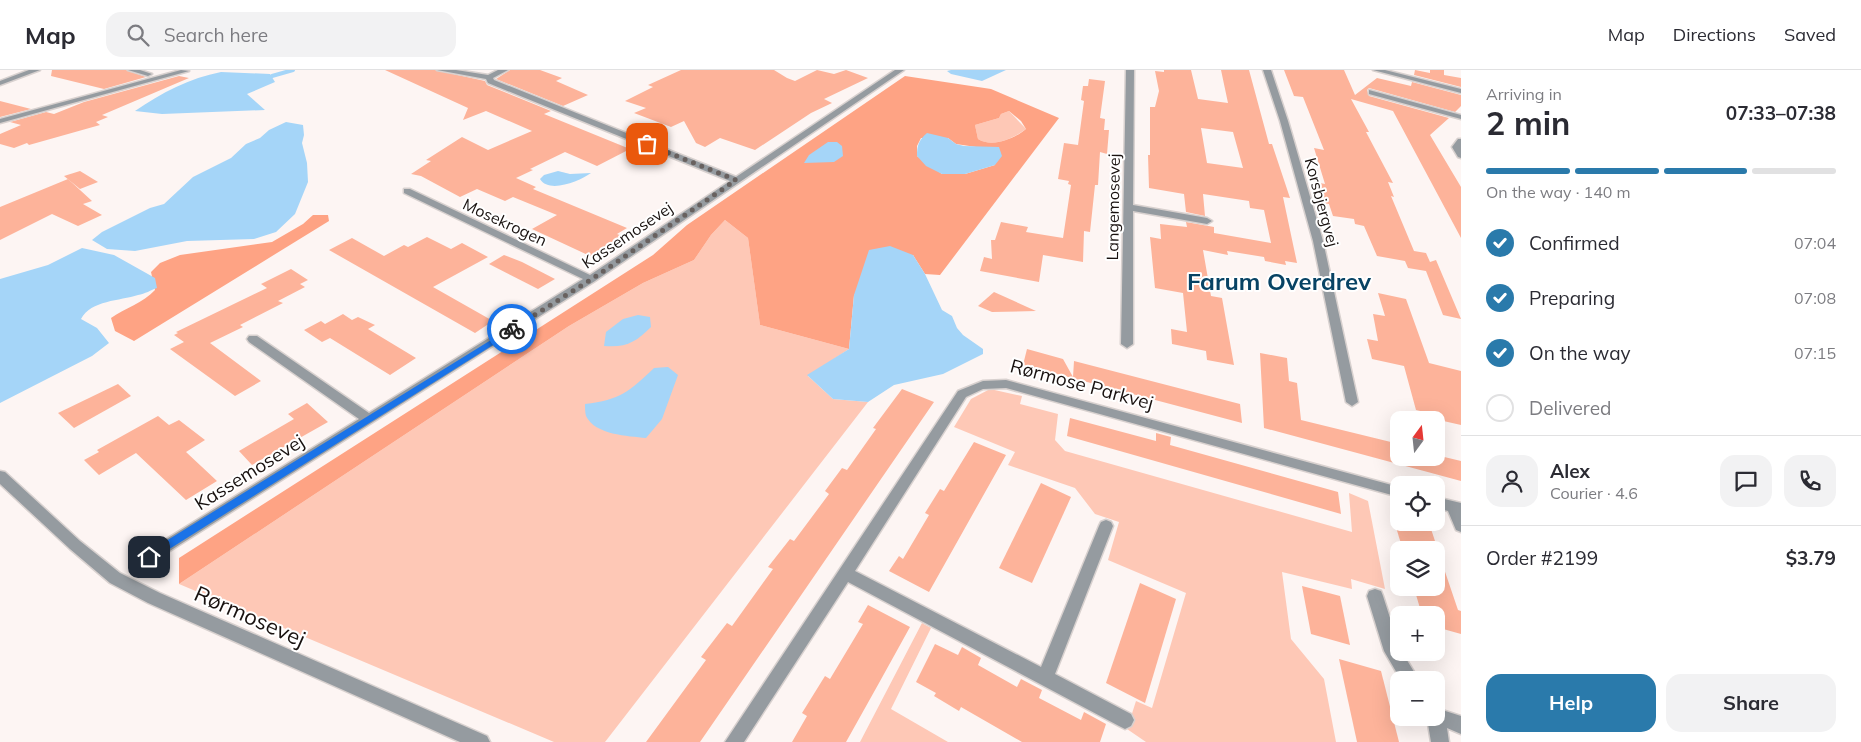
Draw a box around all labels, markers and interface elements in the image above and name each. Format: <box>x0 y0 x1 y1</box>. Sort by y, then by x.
search box <box>106 12 456 57</box>
text: Map <box>25 20 76 50</box>
icon: search <box>124 21 152 49</box>
text: Search here <box>164 23 268 47</box>
text: Map <box>1608 23 1645 46</box>
text: Directions <box>1673 23 1756 46</box>
text: Saved <box>1784 23 1836 46</box>
text: Arriving in <box>1486 84 1562 104</box>
text: 07:33–07:38 <box>1726 101 1836 125</box>
text: 2 min <box>1486 103 1570 143</box>
pin <box>626 123 668 165</box>
icon: bag <box>633 130 661 158</box>
street label: Langemosevej <box>1102 153 1124 261</box>
street label: Korsbjergvej <box>1301 155 1343 249</box>
text: On the way · 140 m <box>1486 182 1631 202</box>
street label: Mosekrogen <box>460 194 550 250</box>
street label: Kassemosevej <box>578 197 676 273</box>
icon: check <box>1486 229 1514 257</box>
text: Confirmed <box>1529 231 1620 255</box>
text: 07:04 <box>1794 233 1836 253</box>
district label: Farum Overdrev <box>1187 266 1372 296</box>
icon: check <box>1486 284 1514 312</box>
text: Preparing <box>1529 286 1615 310</box>
text: 07:08 <box>1794 288 1836 308</box>
courier <box>487 304 537 354</box>
icon: bike <box>498 315 526 343</box>
icon: check <box>1486 339 1514 367</box>
text: On the way <box>1529 341 1631 365</box>
text: 07:15 <box>1794 343 1836 363</box>
street label: Rørmose Parkvej <box>1008 353 1156 415</box>
text: Delivered <box>1529 396 1611 420</box>
north arrow <box>1390 411 1445 466</box>
map controls <box>1390 411 1445 726</box>
street label: Kassemosevej <box>190 429 308 515</box>
button: person <box>1486 455 1538 507</box>
button: chat <box>1720 455 1772 507</box>
button: phone <box>1784 455 1836 507</box>
text: Alex <box>1550 459 1590 483</box>
button: locate <box>1390 476 1445 531</box>
text: Courier · 4.6 <box>1550 483 1638 503</box>
pin <box>128 536 170 578</box>
button: layers <box>1390 541 1445 596</box>
icon: home <box>135 543 163 571</box>
text: Order #2199 <box>1486 546 1598 570</box>
text: $3.79 <box>1786 546 1836 570</box>
street label: Rørmosevej <box>190 579 310 653</box>
button: + <box>1390 606 1445 661</box>
button: − <box>1390 671 1445 726</box>
button: Help <box>1486 674 1656 732</box>
button: Share <box>1666 674 1836 732</box>

